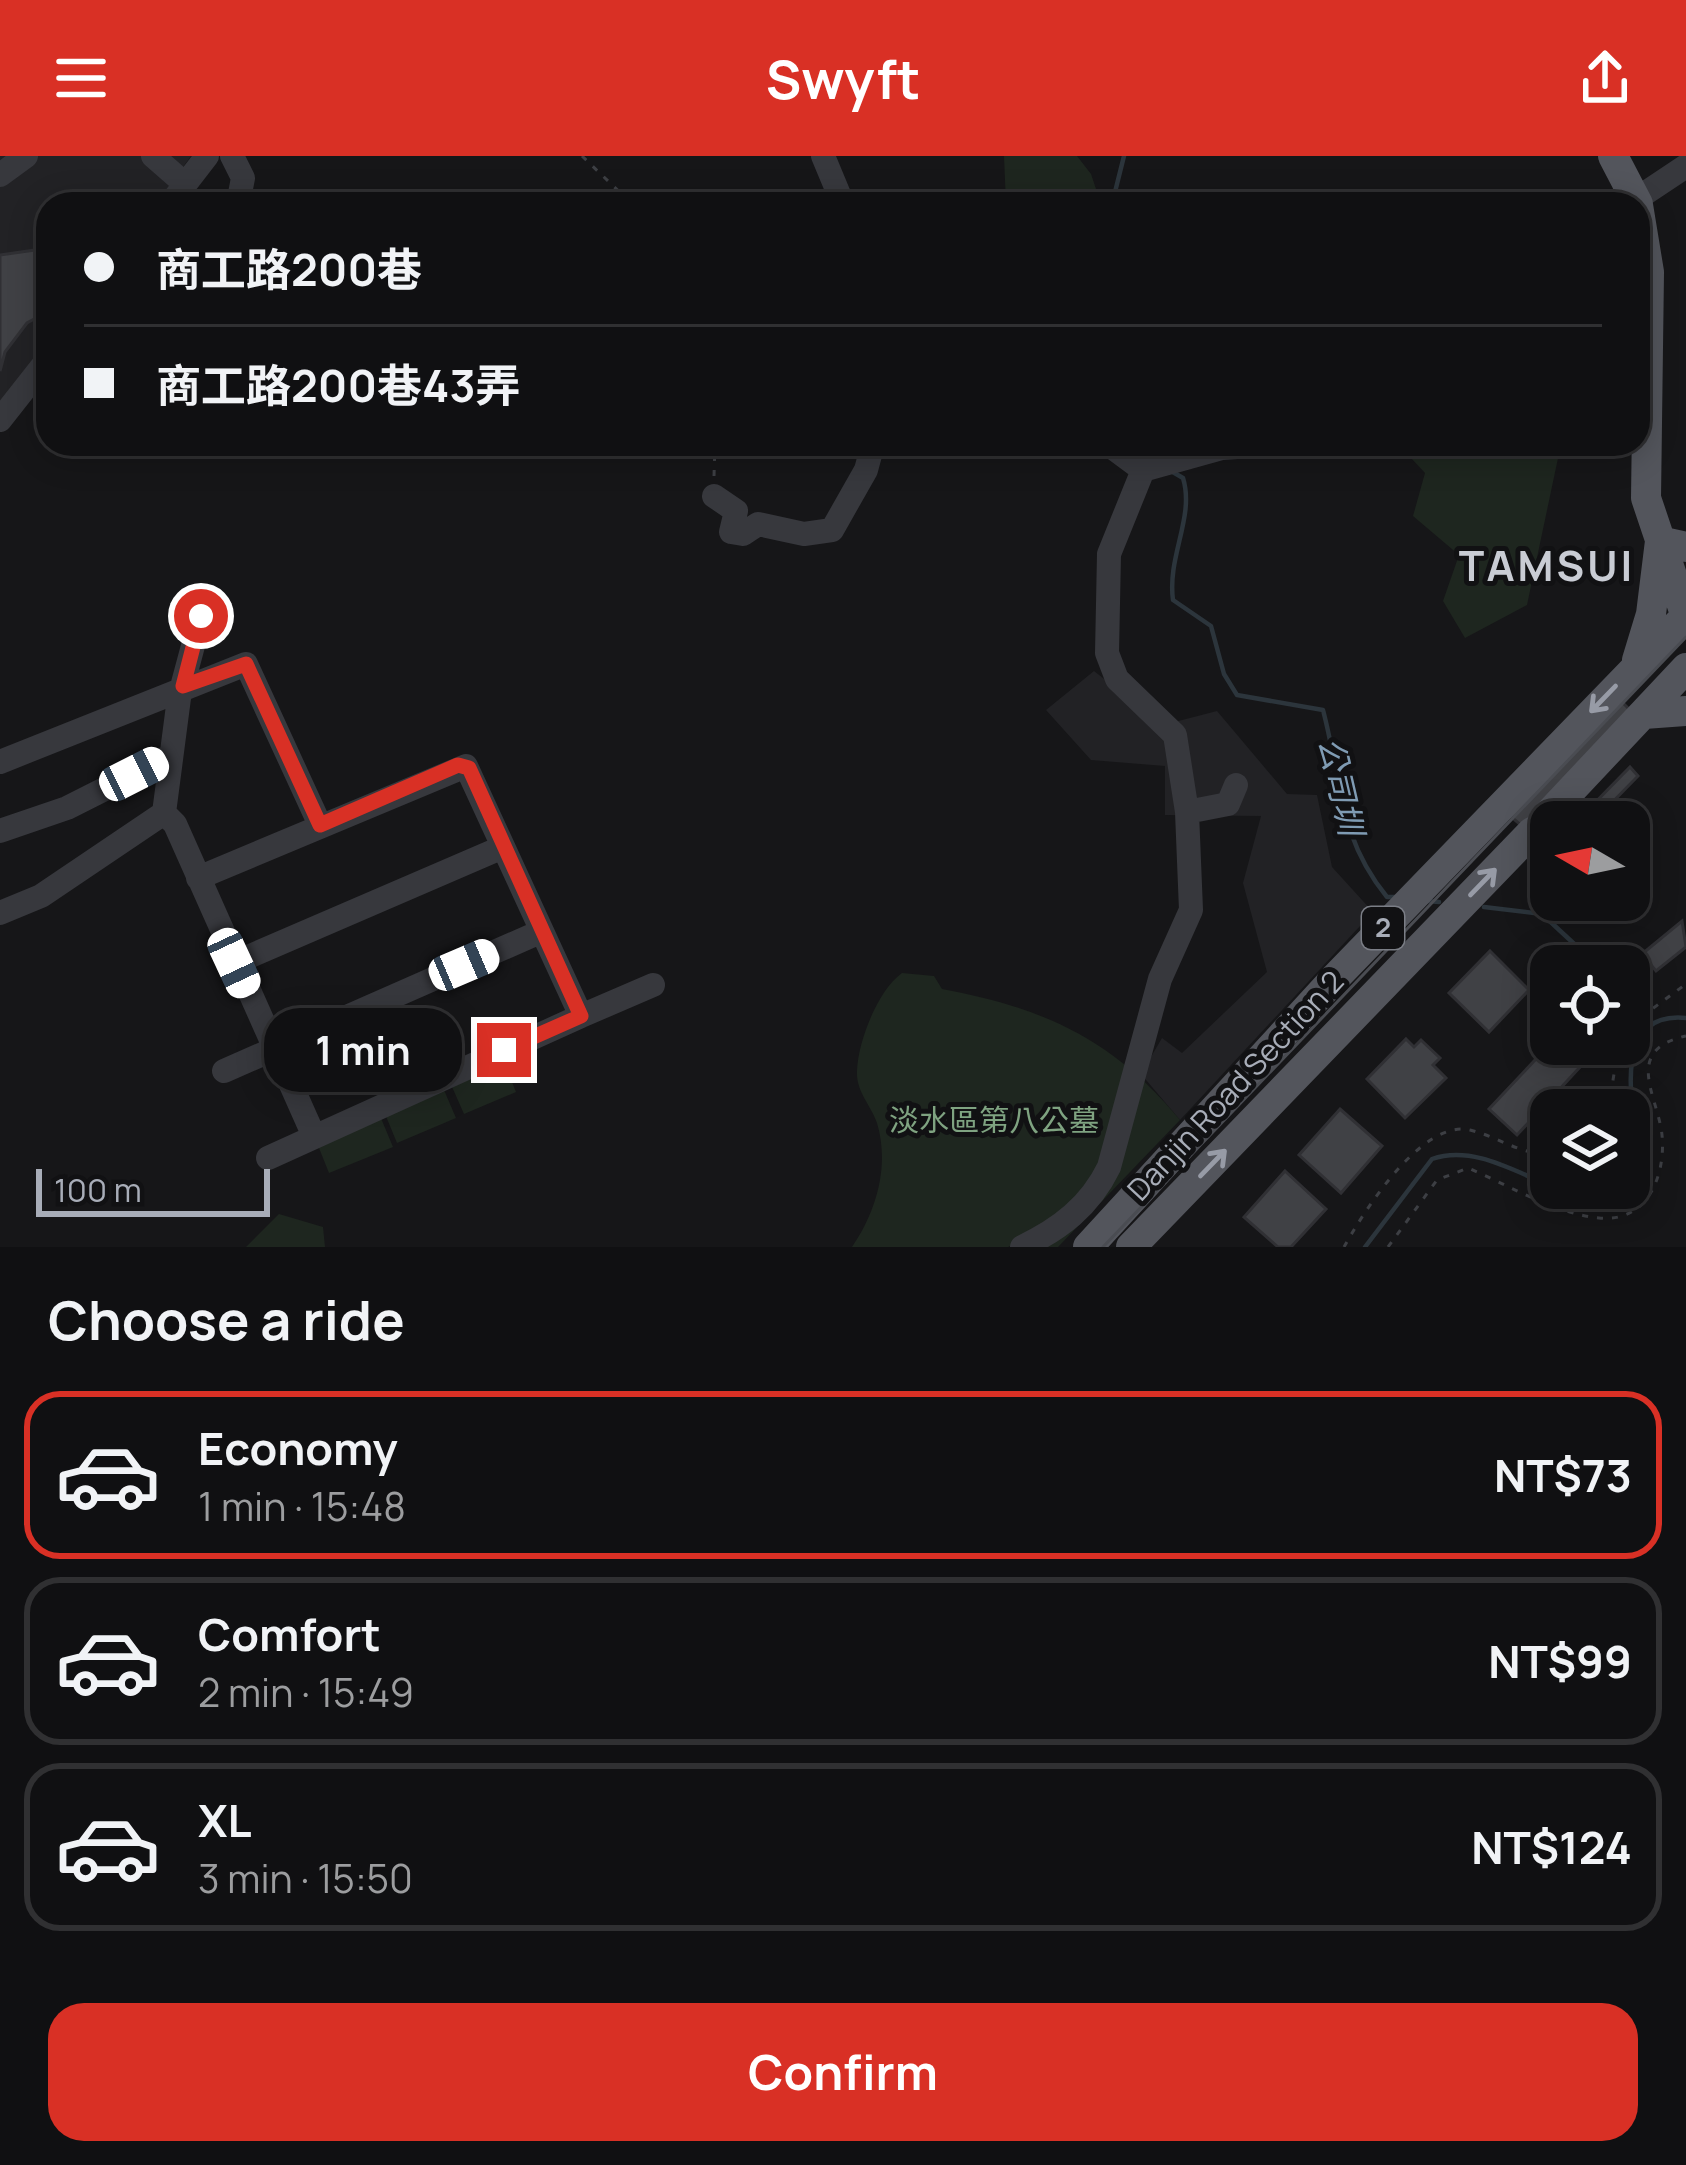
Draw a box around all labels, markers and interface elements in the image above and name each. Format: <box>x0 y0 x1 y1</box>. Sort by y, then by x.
text: Swyft <box>766 41 920 115</box>
icon: menu <box>48 45 114 111</box>
icon: share <box>1572 45 1638 111</box>
text: 商工路200巷 <box>156 238 422 300</box>
text: 商工路200巷43弄 <box>156 354 521 416</box>
district label: TAMSUI <box>1459 536 1635 594</box>
route start <box>174 589 228 643</box>
one-way arrow <box>1589 684 1617 713</box>
water label: 公司圳 <box>1308 733 1375 843</box>
car <box>94 742 174 806</box>
north arrow <box>1530 801 1650 921</box>
map controls <box>1530 801 1650 1209</box>
one-way arrow <box>1469 868 1497 897</box>
road number: 2 <box>1362 907 1404 949</box>
car <box>202 923 266 1003</box>
car <box>424 934 504 996</box>
button: locate <box>1530 945 1650 1065</box>
street label: Danjin Road Section 2 <box>1117 961 1352 1209</box>
callout: 1 min <box>264 1008 462 1092</box>
text: 1 min <box>315 1023 411 1077</box>
route end <box>477 1023 531 1077</box>
button: layers <box>1530 1089 1650 1209</box>
park label: 淡水區第八公墓 <box>889 1099 1099 1140</box>
one-way arrow <box>1198 1149 1226 1178</box>
scale bar <box>36 1163 270 1216</box>
text: 100 m <box>54 1167 142 1212</box>
text: Choose a ride <box>48 1282 405 1356</box>
text: Economy <box>198 1417 398 1479</box>
icon: car <box>54 1421 162 1529</box>
text: NT$73 <box>1494 1444 1632 1506</box>
text: 1 min · 15:48 <box>198 1479 406 1533</box>
text: Comfort <box>198 1603 381 1665</box>
icon: car <box>54 1607 162 1715</box>
text: NT$99 <box>1488 1630 1632 1692</box>
text: 2 min · 15:49 <box>198 1665 414 1719</box>
text: XL <box>198 1789 252 1851</box>
icon: car <box>54 1793 162 1901</box>
text: NT$124 <box>1471 1816 1632 1878</box>
text: 3 min · 15:50 <box>198 1851 413 1905</box>
button: Confirm <box>48 2003 1638 2141</box>

